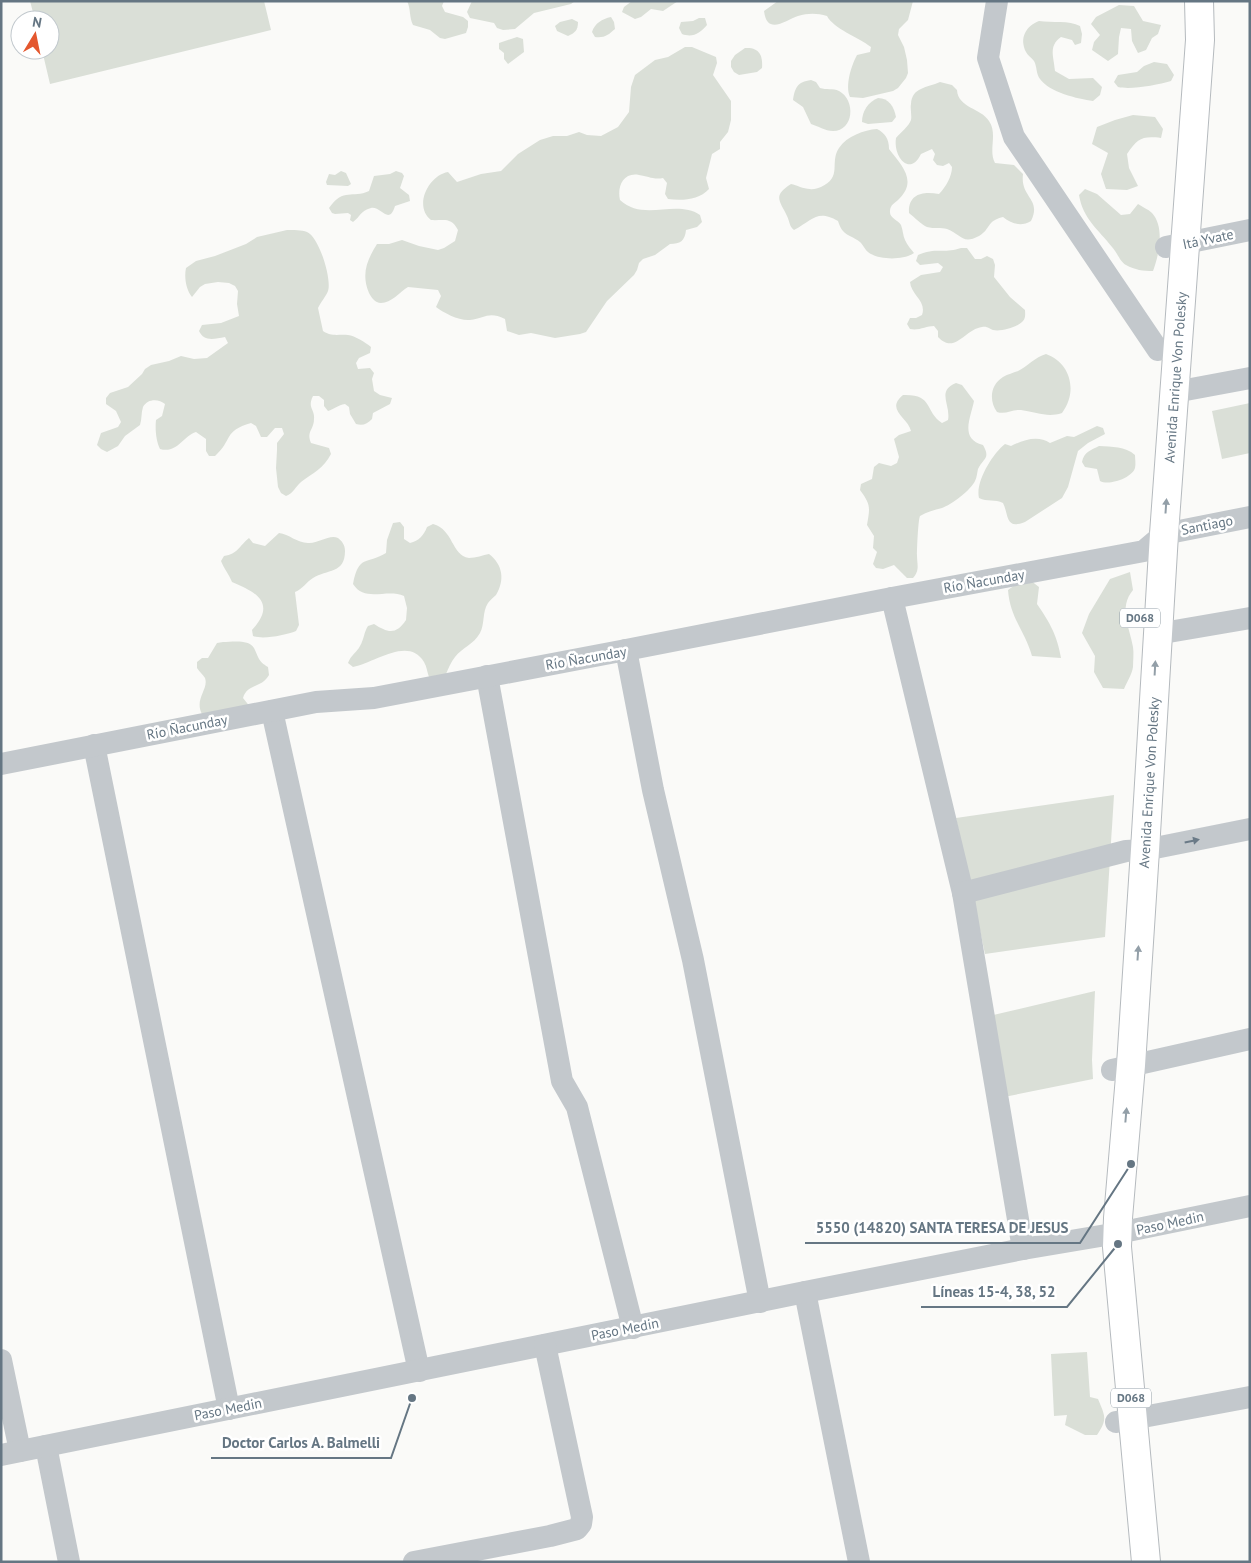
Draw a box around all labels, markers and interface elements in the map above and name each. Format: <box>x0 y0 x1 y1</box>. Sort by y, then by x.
north arrow <box>10 10 60 60</box>
text: N <box>31 13 43 32</box>
street label: Itá Yvate <box>1181 225 1235 253</box>
street label: Avenida Enrique Von Polesky <box>1160 291 1191 464</box>
one-way arrow <box>1162 498 1170 514</box>
street label: Santiago <box>1180 511 1234 539</box>
street label: Río Ñacunday <box>942 565 1026 597</box>
road number: D068 <box>1120 608 1160 628</box>
street label: Río Ñacunday <box>544 642 628 674</box>
one-way arrow <box>1152 660 1160 676</box>
street label: Avenida Enrique Von Polesky <box>1135 696 1163 869</box>
street label: Río Ñacunday <box>145 710 229 744</box>
one-way arrow <box>1185 836 1201 844</box>
one-way arrow <box>1134 945 1142 961</box>
one-way arrow <box>1123 1107 1131 1123</box>
street label: Paso Medin <box>1135 1207 1205 1239</box>
callout: 5550 (14820) SANTA TERESA DE JESUS <box>805 1213 1080 1243</box>
text: 5550 (14820) SANTA TERESA DE JESUS <box>816 1218 1068 1237</box>
callout: Líneas 15-4, 38, 52 <box>921 1277 1067 1307</box>
text: Líneas 15-4, 38, 52 <box>932 1282 1056 1301</box>
street label: Paso Medin <box>590 1314 660 1344</box>
road number: D068 <box>1111 1389 1151 1408</box>
street label: Paso Medin <box>193 1394 263 1424</box>
callout: Doctor Carlos A. Balmelli <box>211 1428 391 1458</box>
text: Doctor Carlos A. Balmelli <box>222 1433 380 1452</box>

